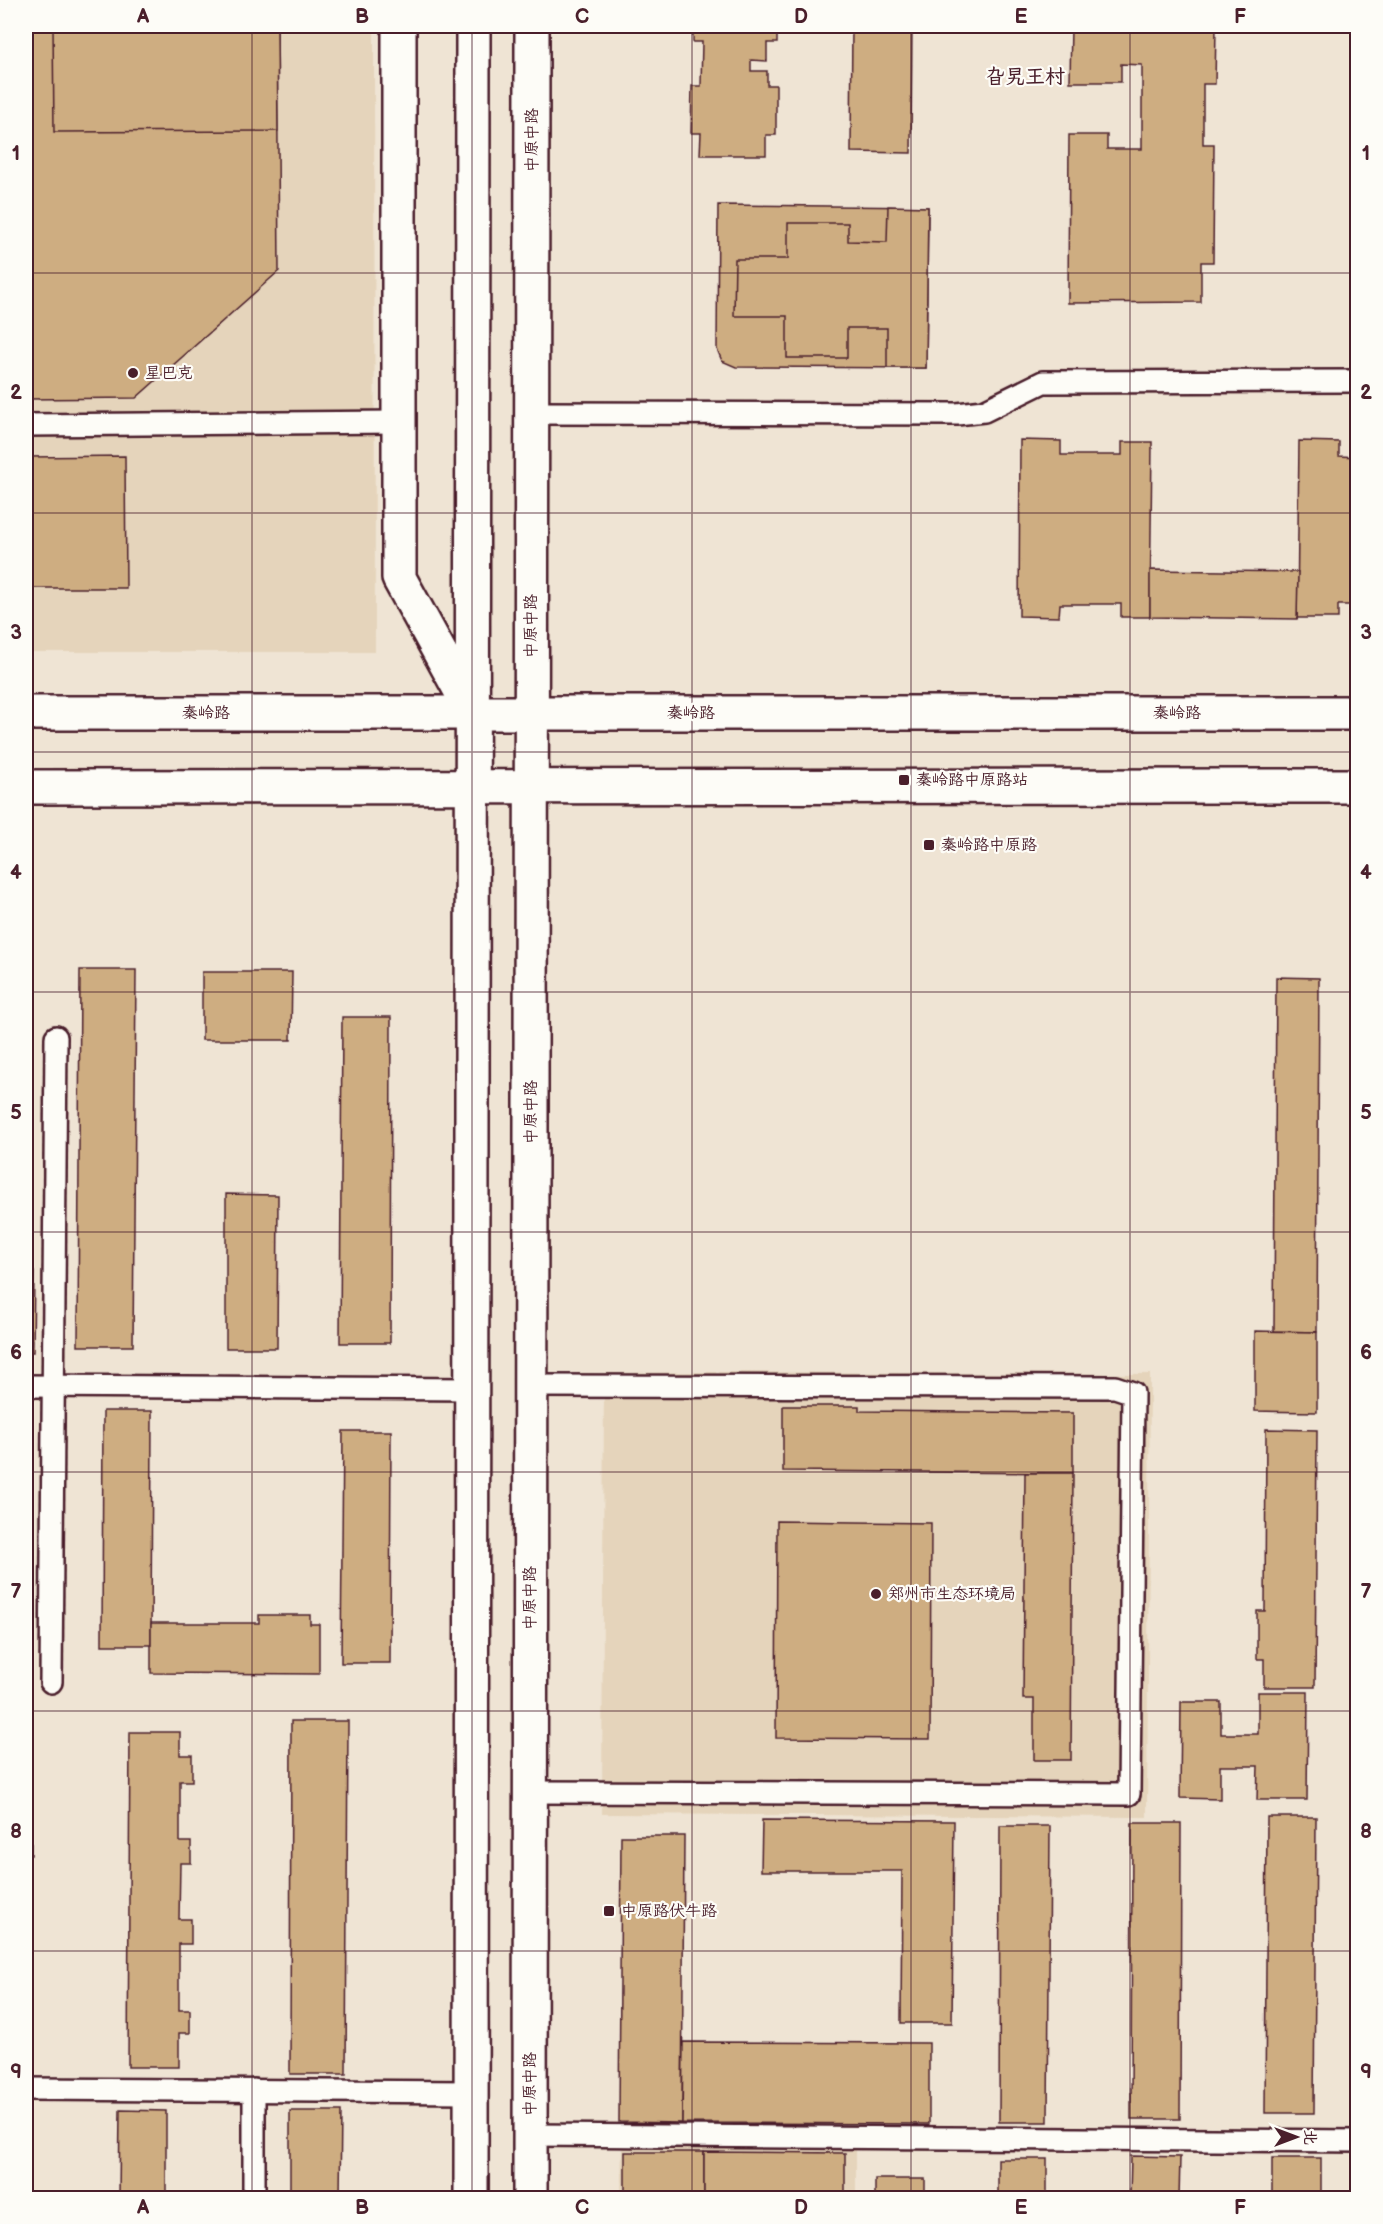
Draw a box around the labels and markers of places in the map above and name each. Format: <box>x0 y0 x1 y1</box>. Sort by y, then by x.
place label: 星巴克 <box>145 364 193 383</box>
marker: 星巴克 <box>126 366 140 380</box>
place label: 秦岭路中原路站 <box>916 771 1028 790</box>
marker: 秦岭路中原路站 <box>897 773 911 787</box>
place label: 秦岭路中原路 <box>941 836 1037 855</box>
marker: 秦岭路中原路 <box>922 838 936 852</box>
place label: 郑州市生态环境局 <box>888 1585 1016 1604</box>
marker: 郑州市生态环境局 <box>869 1587 883 1601</box>
place label: 中原路伏牛路 <box>621 1902 717 1921</box>
marker: 中原路伏牛路 <box>602 1904 616 1918</box>

